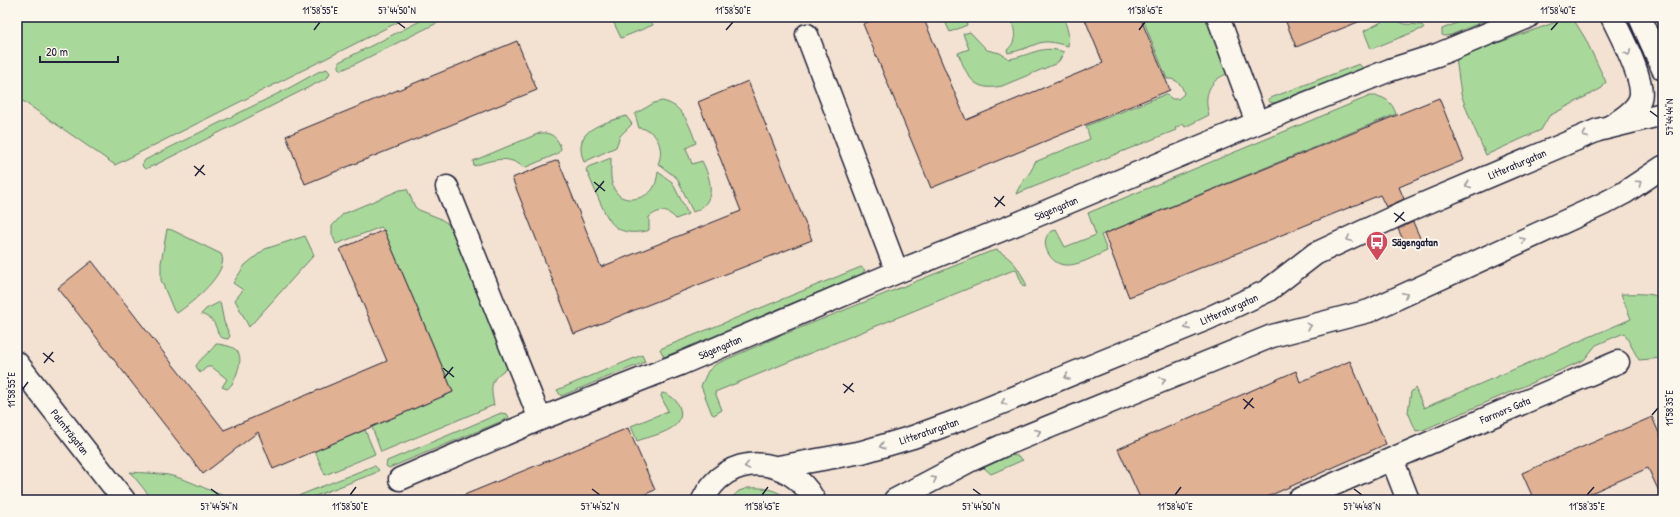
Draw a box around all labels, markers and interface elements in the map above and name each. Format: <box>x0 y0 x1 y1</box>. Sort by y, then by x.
text: 11°58'55"E <box>302 4 338 17</box>
text: 57°44'50"N <box>378 4 416 17</box>
text: 11°58'50"E <box>715 4 752 17</box>
text: 11°58'45"E <box>1127 4 1163 17</box>
text: 11°58'40"E <box>1540 4 1576 17</box>
scale bar <box>40 38 118 64</box>
text: 20 m <box>46 43 68 60</box>
one-way arrow <box>1623 48 1631 56</box>
text: 57°44'44"N <box>1663 99 1676 135</box>
one-way arrow <box>1582 130 1590 138</box>
street label: Litteraturgatan <box>1486 145 1548 183</box>
one-way arrow <box>1464 180 1472 188</box>
one-way arrow <box>1635 180 1642 188</box>
street label: Sägengatan <box>1032 193 1080 223</box>
bus stop icon: Sägengatan <box>1364 229 1390 262</box>
one-way arrow <box>1346 234 1354 242</box>
place label: Sägengatan <box>1392 235 1438 250</box>
one-way arrow <box>1519 237 1526 245</box>
street label: Litteraturgatan <box>1198 290 1260 328</box>
one-way arrow <box>1400 292 1408 300</box>
one-way arrow <box>1184 322 1191 330</box>
one-way arrow <box>1306 322 1312 330</box>
street label: Sägengatan <box>696 332 744 362</box>
text: 11°58'55"E <box>5 372 18 408</box>
one-way arrow <box>1064 372 1071 380</box>
one-way arrow <box>1160 377 1167 385</box>
text: 11°58'35"E <box>1663 389 1676 426</box>
street label: Farmors Gata <box>1477 393 1533 427</box>
one-way arrow <box>1001 398 1008 406</box>
street label: Palmträgatan <box>48 406 92 458</box>
street label: Litteraturgatan <box>898 414 960 448</box>
one-way arrow <box>1035 428 1042 436</box>
one-way arrow <box>879 441 886 450</box>
one-way arrow <box>744 461 750 469</box>
one-way arrow <box>930 477 937 484</box>
text: 57°44'54"N <box>201 500 237 513</box>
text: 11°58'50"E <box>332 500 369 513</box>
text: 57°44'52"N <box>581 500 619 513</box>
text: 11°58'45"E <box>744 500 780 513</box>
text: 57°44'50"N <box>962 500 1000 513</box>
text: 11°58'40"E <box>1157 500 1193 513</box>
text: 57°44'48"N <box>1343 500 1381 513</box>
text: 11°58'35"E <box>1569 500 1606 513</box>

